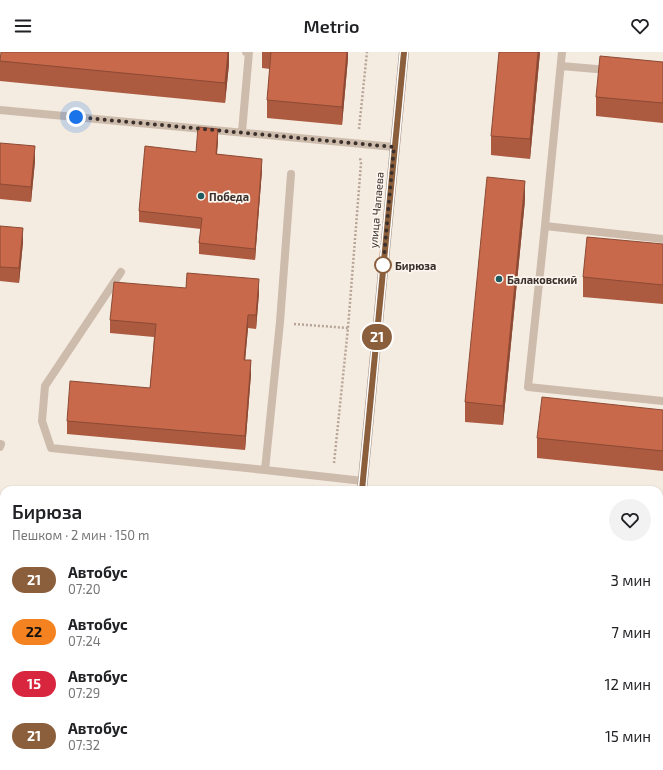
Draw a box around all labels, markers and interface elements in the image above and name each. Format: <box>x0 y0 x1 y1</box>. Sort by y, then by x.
icon: menu <box>12 15 34 37</box>
text: Metrio <box>304 15 359 37</box>
icon: heart <box>629 15 651 37</box>
your location <box>66 107 86 127</box>
street label: улица Чапаева <box>366 171 387 249</box>
place label: Победа <box>209 190 249 203</box>
marker: Победа <box>196 191 206 201</box>
marker: Бирюза <box>374 256 392 274</box>
place label: Бирюза <box>395 259 436 272</box>
place label: Балаковский <box>507 273 577 286</box>
marker: Балаковский <box>494 274 504 284</box>
line badge: 21 <box>359 324 395 350</box>
text: 21 <box>370 328 384 345</box>
button: heart <box>609 499 651 541</box>
text: Бирюза <box>12 500 82 523</box>
text: Пешком · 2 мин · 150 m <box>12 527 149 543</box>
text: Автобус <box>68 563 128 581</box>
text: 21 <box>27 571 41 588</box>
text: 3 мин <box>611 571 651 589</box>
text: 07:20 <box>68 581 101 597</box>
text: Автобус <box>68 615 128 633</box>
text: 22 <box>26 623 42 640</box>
text: 7 мин <box>611 623 651 641</box>
text: 07:24 <box>68 633 101 649</box>
text: Автобус <box>68 667 128 685</box>
text: 15 <box>27 675 41 692</box>
text: 12 мин <box>604 675 651 693</box>
text: 07:29 <box>68 685 100 701</box>
text: Автобус <box>68 719 128 737</box>
text: 21 <box>27 727 41 744</box>
text: 15 мин <box>605 727 651 745</box>
text: 07:32 <box>68 737 100 753</box>

